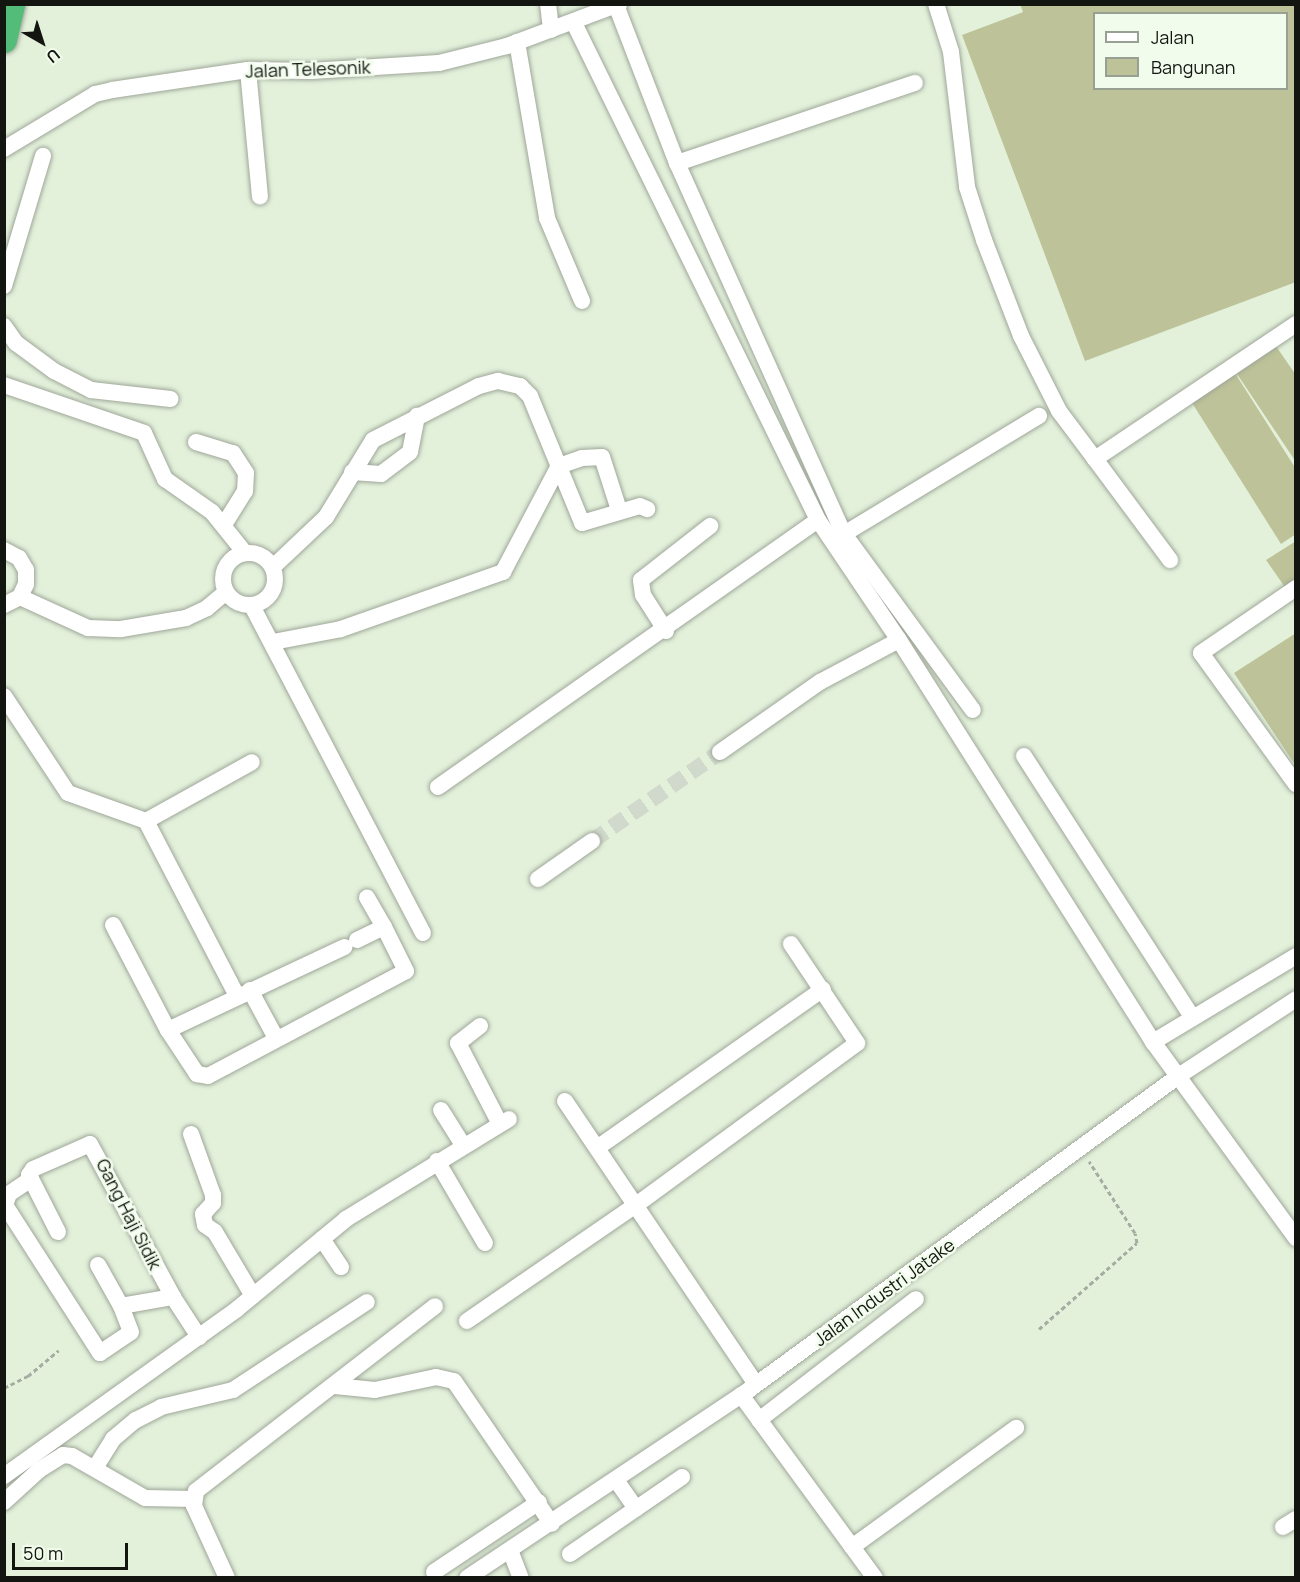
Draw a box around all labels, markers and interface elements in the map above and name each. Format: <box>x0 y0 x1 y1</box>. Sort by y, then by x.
north arrow <box>12 12 72 72</box>
legend <box>1093 12 1288 90</box>
text: Jalan <box>1151 25 1194 49</box>
text: U <box>42 44 65 68</box>
text: Bangunan <box>1151 55 1235 79</box>
street label: Jalan Telesonik <box>245 56 371 82</box>
street label: Gang Haji Sidik <box>92 1155 166 1273</box>
street label: Jalan Industri Jatake <box>809 1234 959 1350</box>
scale bar <box>15 1531 130 1569</box>
text: 50 m <box>23 1541 63 1565</box>

